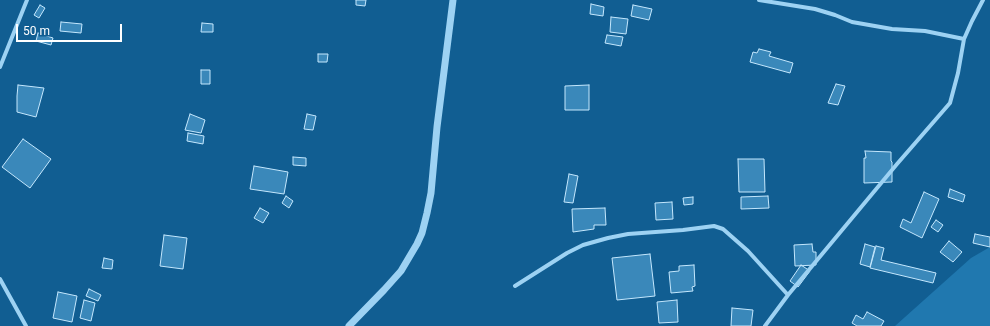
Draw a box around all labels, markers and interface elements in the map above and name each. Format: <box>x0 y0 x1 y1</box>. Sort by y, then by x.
scale bar <box>18 16 124 42</box>
text: 50 m <box>23 24 50 38</box>

